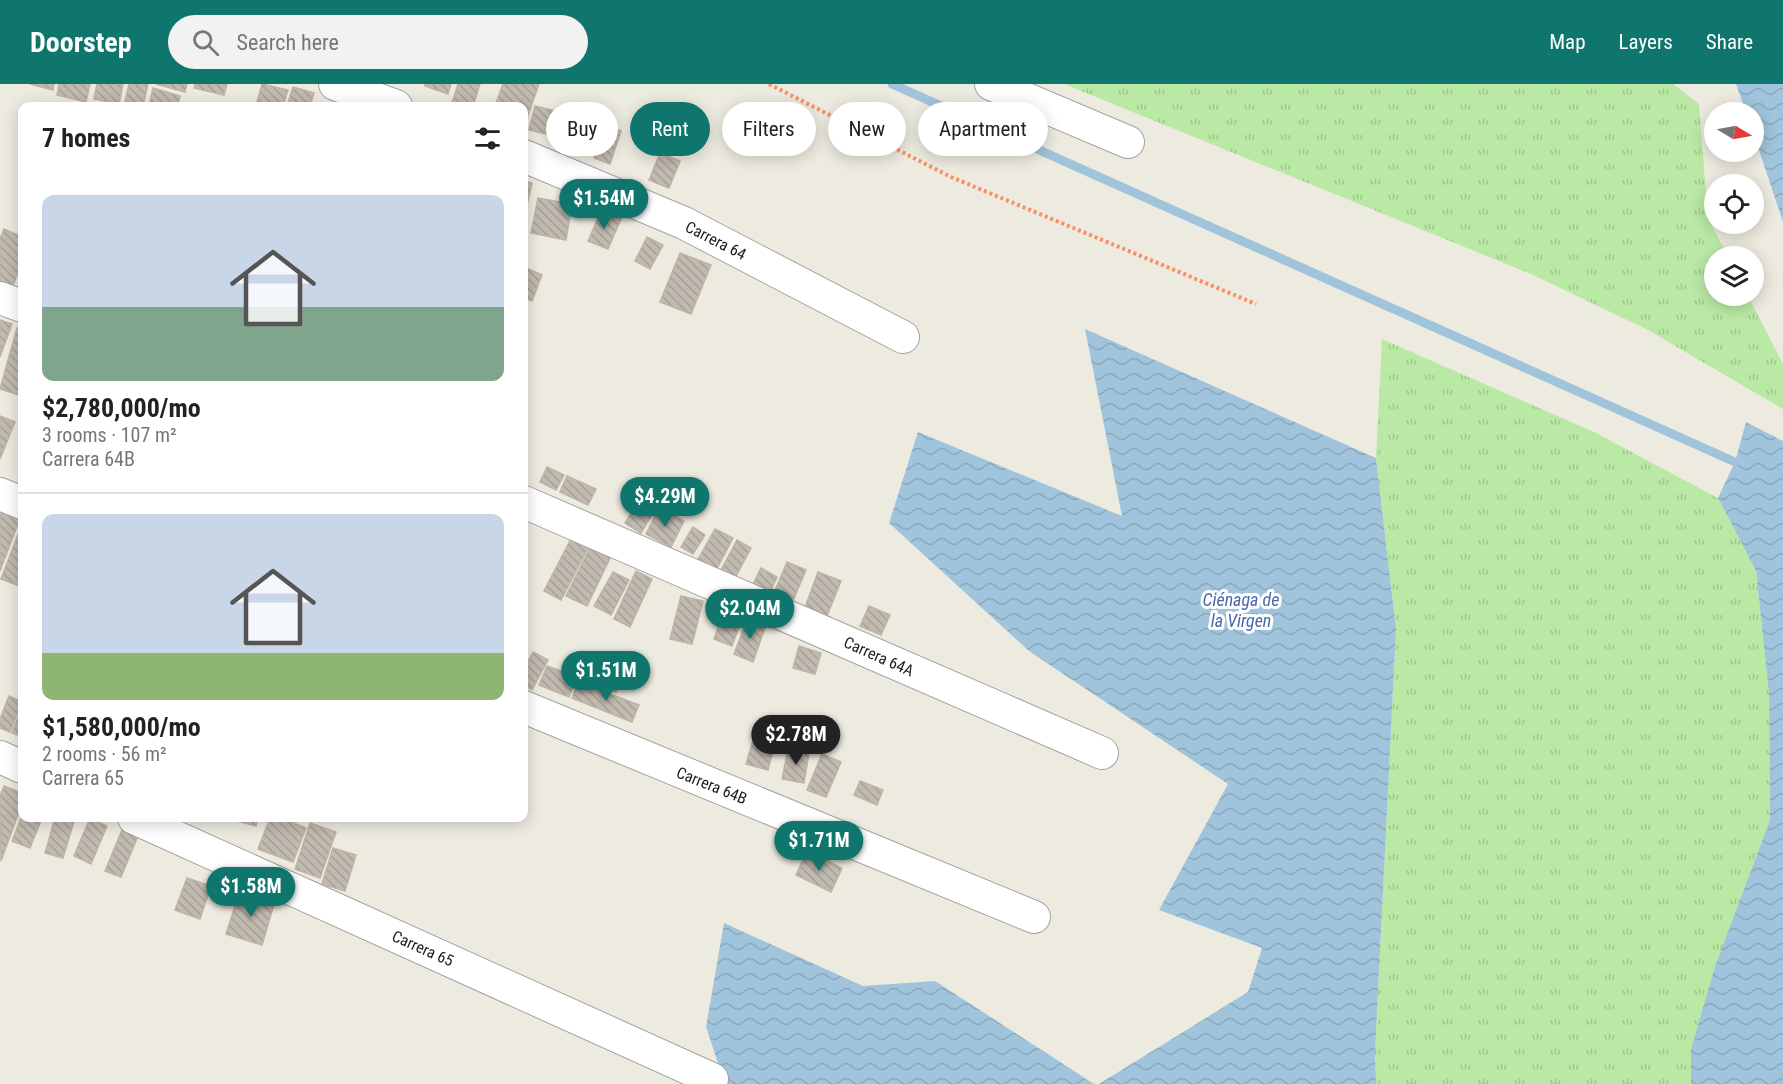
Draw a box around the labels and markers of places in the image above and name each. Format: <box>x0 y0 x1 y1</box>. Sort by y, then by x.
pin: $1.54M <box>555 179 653 230</box>
pin: $4.29M <box>616 477 714 528</box>
pin: $2.04M <box>701 589 799 640</box>
pin: $1.51M <box>557 651 655 702</box>
pin: $2.78M <box>747 715 845 766</box>
pin: $1.71M <box>770 821 868 872</box>
pin: $1.58M <box>202 867 300 918</box>

